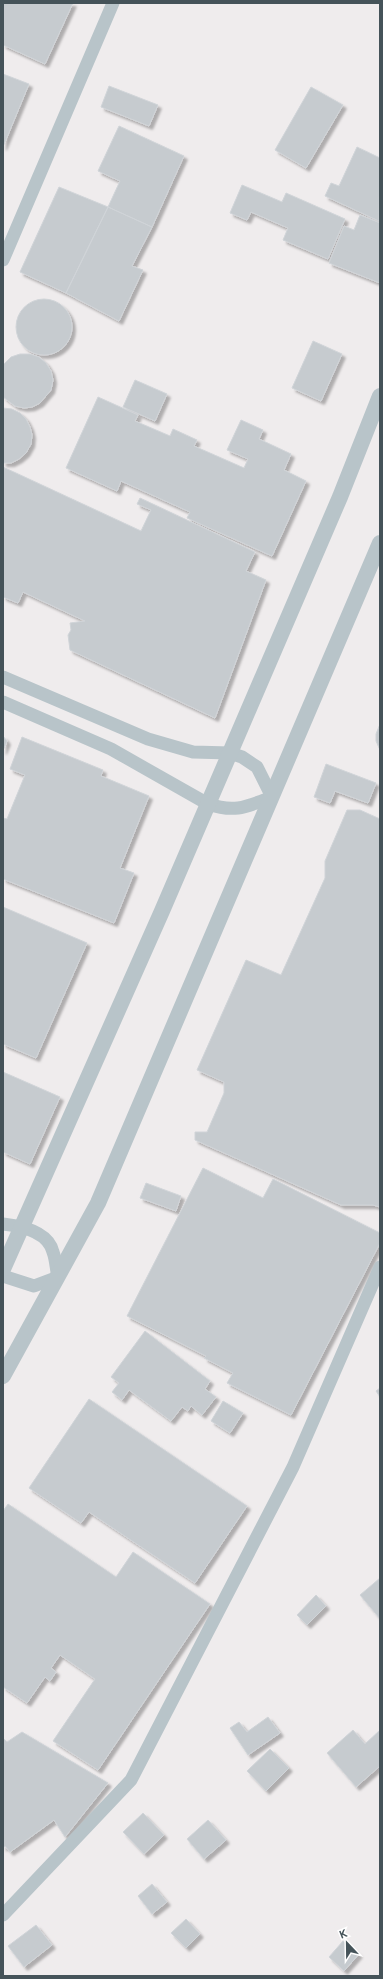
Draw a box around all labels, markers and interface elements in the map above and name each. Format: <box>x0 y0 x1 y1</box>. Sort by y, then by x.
north arrow <box>327 1923 367 1963</box>
text: K <box>338 1927 350 1942</box>

